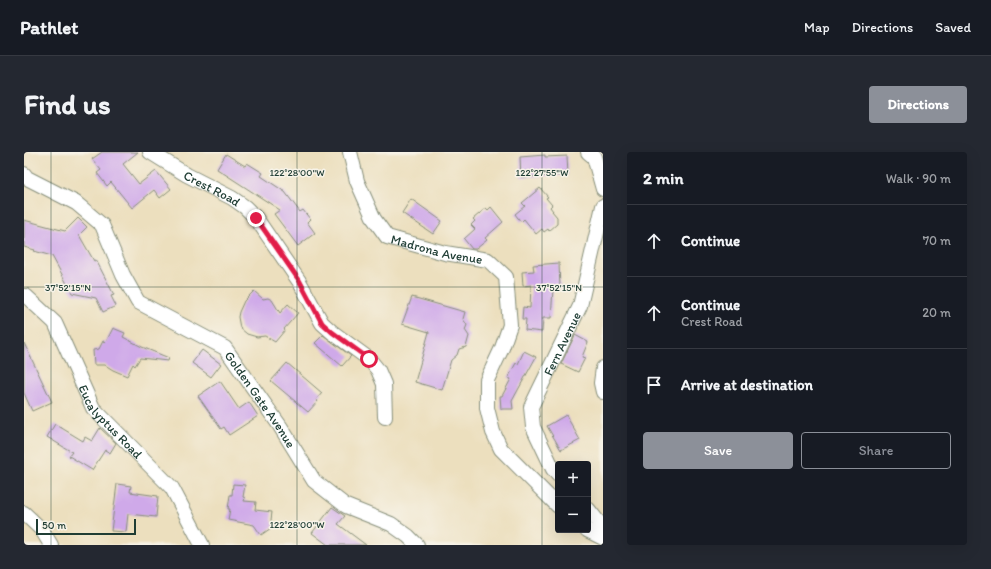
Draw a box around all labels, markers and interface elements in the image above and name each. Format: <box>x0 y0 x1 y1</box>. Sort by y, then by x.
text: Pathlet <box>20 16 78 39</box>
text: Map <box>804 19 830 36</box>
text: Directions <box>852 19 913 36</box>
text: Saved <box>935 19 971 36</box>
button: Directions <box>869 86 967 123</box>
text: Find us <box>24 87 111 121</box>
text: 122°28'00"W <box>269 166 325 179</box>
text: 122°27'55"W <box>516 166 569 179</box>
street label: Crest Road <box>181 167 244 209</box>
text: 2 min <box>643 168 683 188</box>
text: Walk · 90 m <box>886 171 951 186</box>
route end <box>247 209 265 227</box>
icon: ahead <box>643 230 665 252</box>
street label: Madrona Avenue <box>389 231 484 266</box>
text: Continue <box>681 232 740 250</box>
text: 70 m <box>923 233 951 248</box>
text: 37°52'15"N <box>45 281 91 294</box>
text: 37°52'15"N <box>536 281 582 294</box>
text: Continue <box>681 296 740 314</box>
icon: ahead <box>643 302 665 324</box>
text: 20 m <box>922 305 951 320</box>
street label: Fern Avenue <box>540 309 584 378</box>
text: Crest Road <box>681 314 743 329</box>
street label: Golden Gate Avenue <box>222 348 299 450</box>
route start <box>360 350 378 368</box>
icon: arrive <box>643 374 665 396</box>
text: Arrive at destination <box>681 376 813 394</box>
street label: Eucalyptus Road <box>76 382 146 461</box>
button: Save <box>643 432 793 469</box>
button: Share <box>801 432 951 469</box>
map controls <box>555 461 591 533</box>
button: + <box>555 461 591 497</box>
button: − <box>555 497 591 533</box>
scale bar <box>36 517 136 536</box>
text: 122°28'00"W <box>269 518 325 531</box>
text: 50 m <box>42 519 66 532</box>

